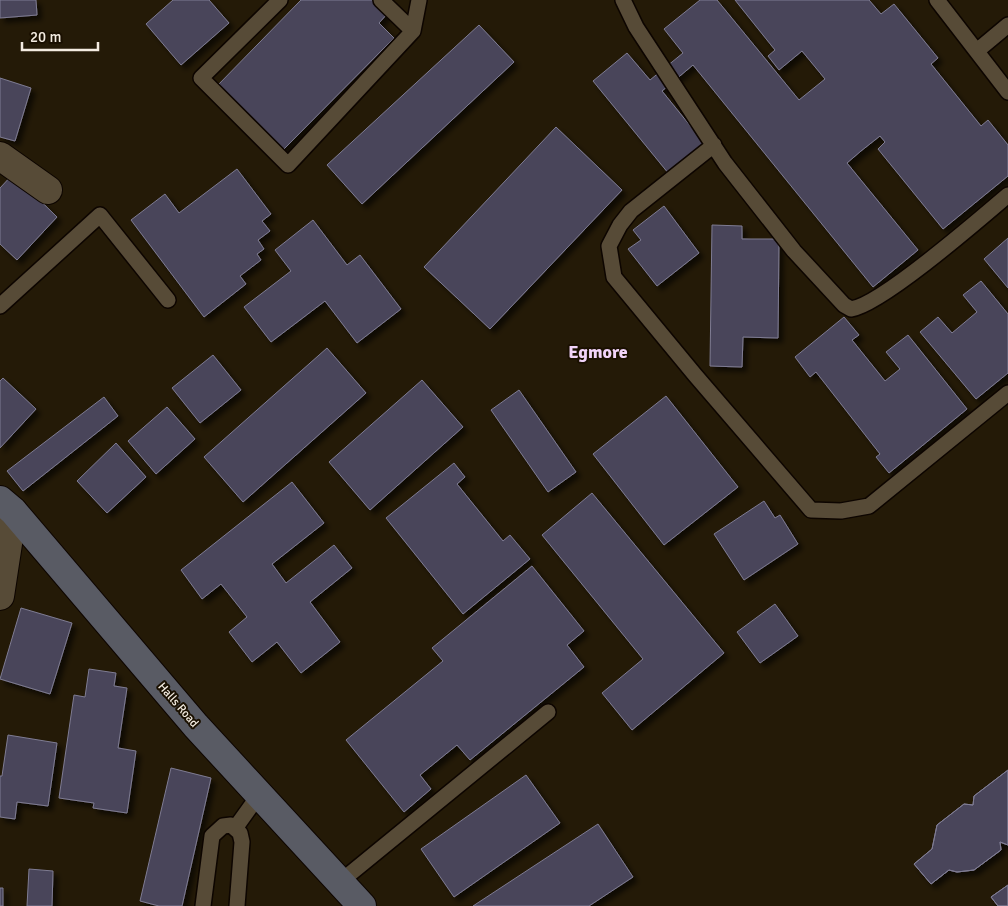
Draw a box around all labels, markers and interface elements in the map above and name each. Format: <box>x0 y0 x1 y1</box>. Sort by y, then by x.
scale bar <box>22 20 99 52</box>
text: 20 m <box>30 28 61 46</box>
district label: Egmore <box>568 341 628 363</box>
street label: Halls Road <box>154 679 202 731</box>

